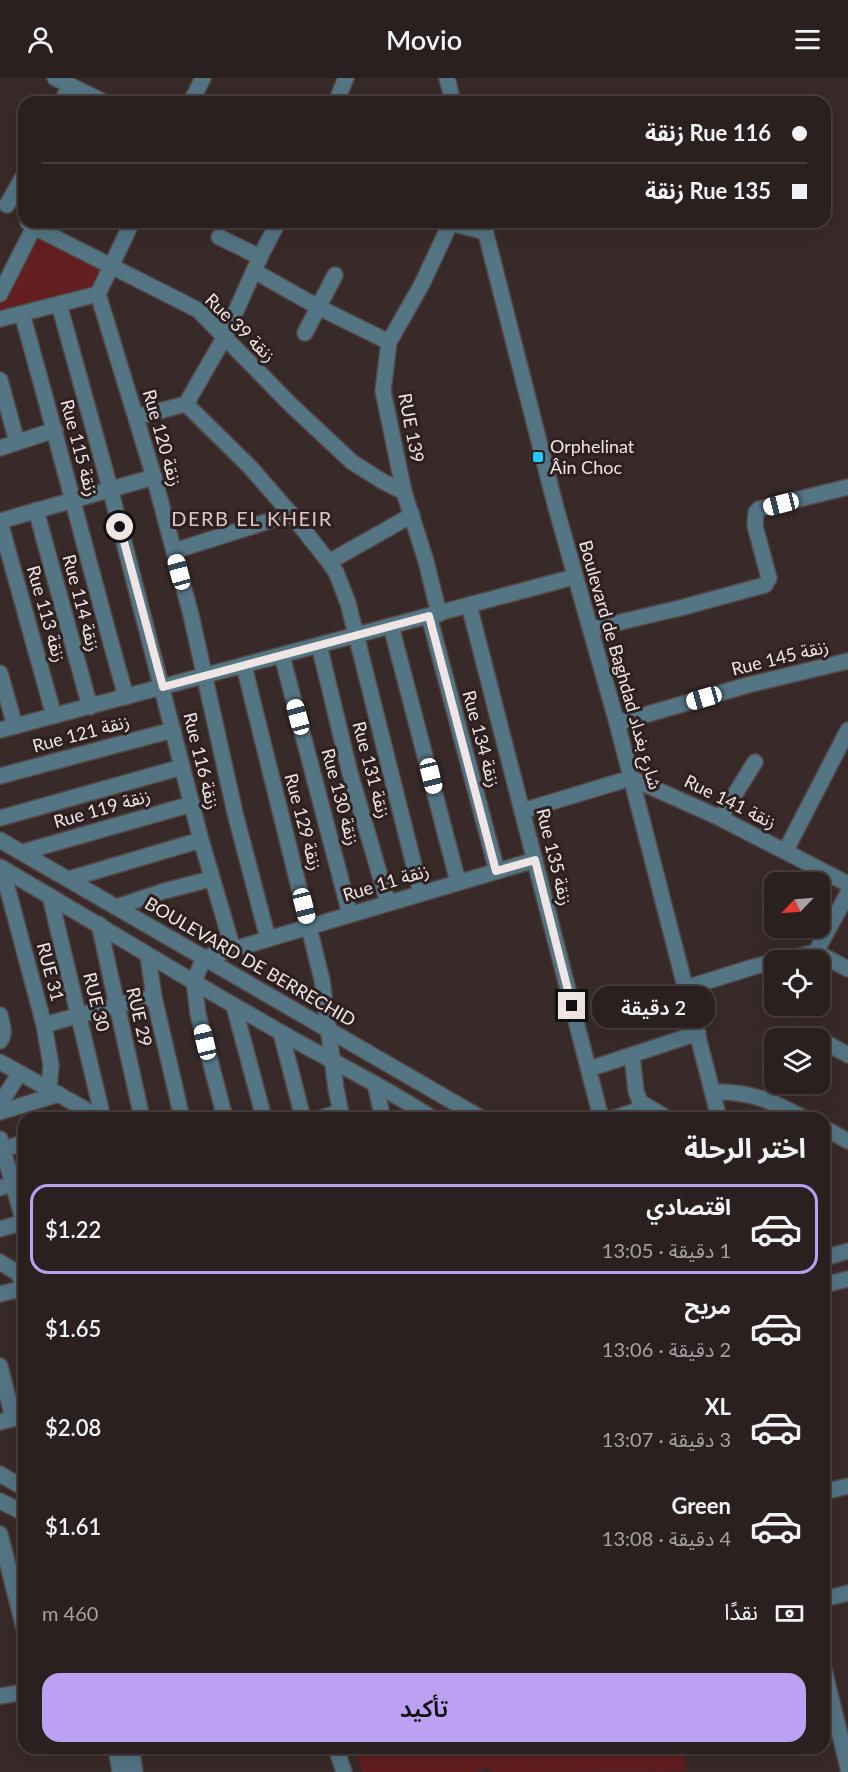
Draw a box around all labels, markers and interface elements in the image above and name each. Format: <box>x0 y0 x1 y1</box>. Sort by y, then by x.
icon: person <box>24 23 57 56</box>
text: Movio <box>386 23 462 56</box>
icon: menu <box>791 23 824 56</box>
text: Rue 116 زنقة <box>645 119 771 146</box>
text: Rue 135 زنقة <box>645 177 771 204</box>
street label: Rue 39 زنقة <box>200 288 280 367</box>
street label: Rue 120 زنقة <box>138 387 187 489</box>
street label: RUE 139 <box>394 391 430 465</box>
street label: Rue 115 زنقة <box>55 397 103 499</box>
place label: Orphelinat Âin Choc <box>550 435 635 478</box>
marker: Orphelinat Âin Choc <box>531 450 545 464</box>
car <box>761 491 801 517</box>
district label: DERB EL KHEIR <box>171 506 333 530</box>
route start <box>106 513 133 540</box>
street label: Boulevard de Baghdad شارع بغداد <box>571 538 667 793</box>
street label: Rue 114 زنقة <box>57 552 105 654</box>
car <box>166 552 192 592</box>
street label: Rue 113 زنقة <box>22 563 71 665</box>
street label: Rue 145 زنقة <box>729 634 831 681</box>
car <box>684 684 724 712</box>
street label: Rue 134 زنقة <box>457 688 505 790</box>
car <box>285 697 311 737</box>
street label: Rue 121 زنقة <box>30 710 132 758</box>
street label: Rue 116 زنقة <box>178 710 225 812</box>
street label: Rue 131 زنقة <box>347 719 395 821</box>
street label: Rue 130 زنقة <box>316 746 364 848</box>
car <box>418 756 444 796</box>
street label: Rue 141 زنقة <box>680 769 780 834</box>
street label: Rue 129 زنقة <box>279 771 327 873</box>
street label: Rue 119 زنقة <box>51 784 153 833</box>
street label: Rue 135 زنقة <box>531 806 578 908</box>
street label: Rue 11 زنقة <box>340 858 432 907</box>
north arrow <box>764 872 830 938</box>
map controls <box>764 872 830 1094</box>
car <box>291 886 317 926</box>
street label: BOULEVARD DE BERRECHID <box>141 892 360 1031</box>
street label: RUE 31 <box>33 940 69 1004</box>
button: locate <box>764 950 830 1016</box>
street label: RUE 30 <box>79 970 115 1034</box>
street label: RUE 29 <box>122 985 157 1049</box>
callout: 2 دقيقة <box>593 985 716 1027</box>
route end <box>558 992 585 1019</box>
text: 2 دقيقة <box>621 995 686 1019</box>
car <box>192 1022 218 1062</box>
button: layers <box>764 1028 830 1094</box>
text: اختر الرحلة <box>684 1131 806 1164</box>
text: اقتصادي <box>646 1193 731 1220</box>
icon: car <box>749 1202 803 1256</box>
text: $1.22 <box>45 1216 101 1243</box>
text: 1 دقيقة · 13:05 <box>602 1238 731 1262</box>
text: مريح <box>685 1292 731 1319</box>
icon: car <box>749 1301 803 1355</box>
text: $1.65 <box>45 1315 101 1342</box>
text: 2 دقيقة · 13:06 <box>602 1337 731 1361</box>
text: XL <box>705 1393 731 1420</box>
icon: car <box>749 1400 803 1454</box>
text: $2.08 <box>45 1414 101 1441</box>
text: 3 دقيقة · 13:07 <box>602 1427 731 1451</box>
text: Green <box>671 1492 731 1519</box>
icon: car <box>749 1499 803 1553</box>
text: $1.61 <box>45 1513 101 1540</box>
text: 4 دقيقة · 13:08 <box>602 1526 731 1550</box>
icon: cash <box>773 1597 806 1630</box>
text: نقدًا <box>724 1598 758 1625</box>
text: 460 m <box>42 1601 98 1625</box>
button: تأكيد <box>42 1673 806 1742</box>

